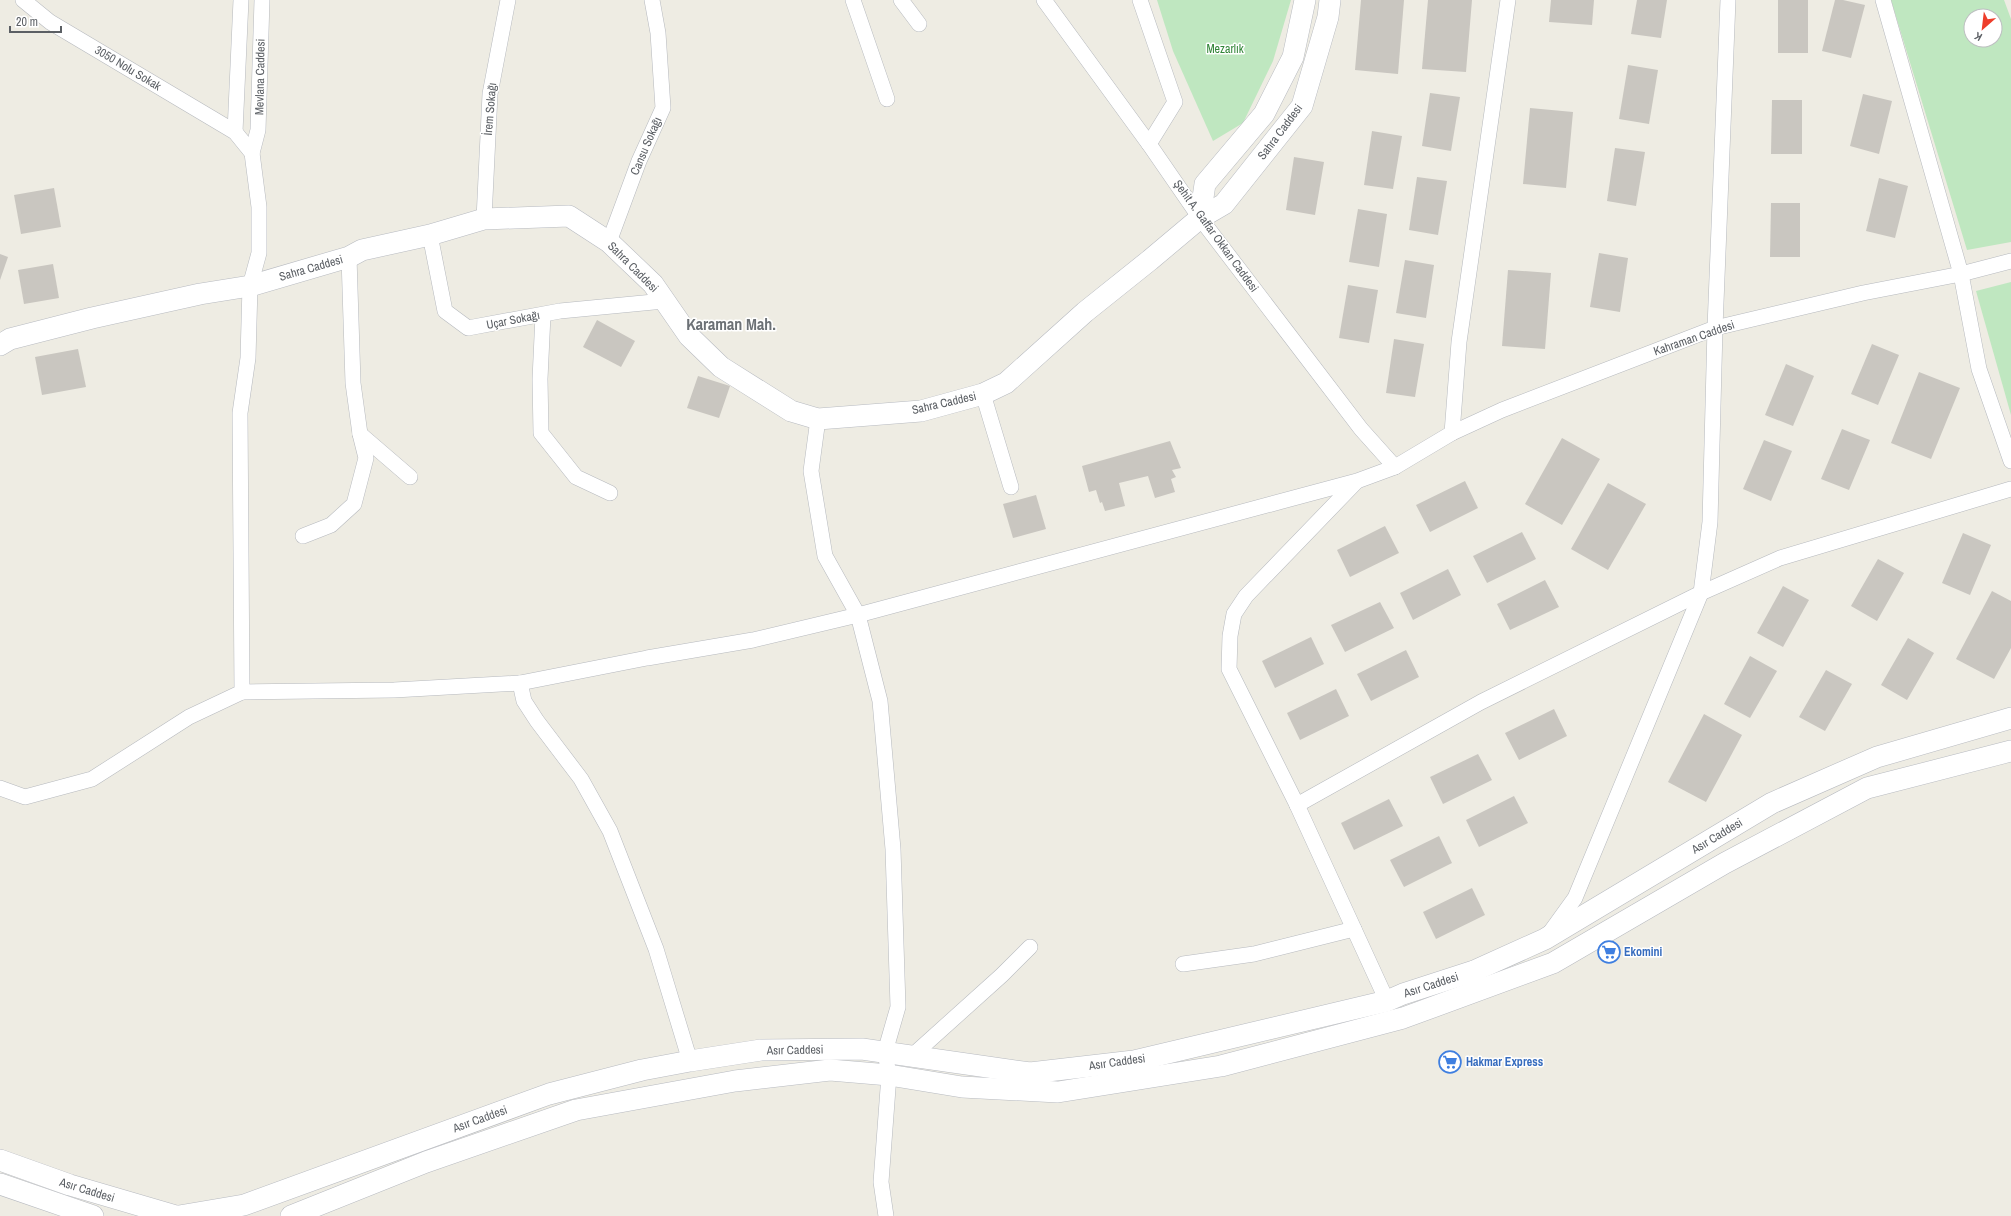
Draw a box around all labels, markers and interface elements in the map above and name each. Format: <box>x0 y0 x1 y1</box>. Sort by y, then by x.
scale bar <box>10 8 61 34</box>
north arrow <box>1963 8 2003 48</box>
text: 20 m <box>16 14 38 30</box>
text: K <box>1972 29 1984 45</box>
street label: Mevlana Caddesi <box>251 39 269 115</box>
park label: Mezarlık <box>1206 41 1244 57</box>
street label: 3050 Nolu Sokak <box>92 42 164 94</box>
street label: İrem Sokağı <box>480 82 500 136</box>
street label: Sahra Caddesi <box>1254 101 1306 163</box>
street label: Cansu Sokağı <box>627 114 665 178</box>
street label: Şehit A. Gaffar Okkan Caddesi <box>1170 177 1262 295</box>
street label: Sahra Caddesi <box>604 238 662 296</box>
street label: Sahra Caddesi <box>277 251 345 285</box>
street label: Uçar Sokağı <box>485 307 541 333</box>
district label: Karaman Mah. <box>686 313 776 335</box>
street label: Kahraman Caddesi <box>1651 317 1737 359</box>
street label: Sahra Caddesi <box>910 388 978 418</box>
street label: Asır Caddesi <box>1688 814 1746 858</box>
supermarket icon: Ekomini <box>1596 939 1622 965</box>
place label: Ekomini <box>1624 944 1663 960</box>
street label: Asır Caddesi <box>1401 969 1461 1002</box>
street label: Asır Caddesi <box>765 1042 824 1059</box>
supermarket icon: Hakmar Express <box>1437 1049 1463 1075</box>
street label: Asır Caddesi <box>1087 1050 1146 1074</box>
place label: Hakmar Express <box>1466 1054 1544 1070</box>
street label: Asır Caddesi <box>450 1102 509 1137</box>
street label: Asır Caddesi <box>57 1174 117 1206</box>

